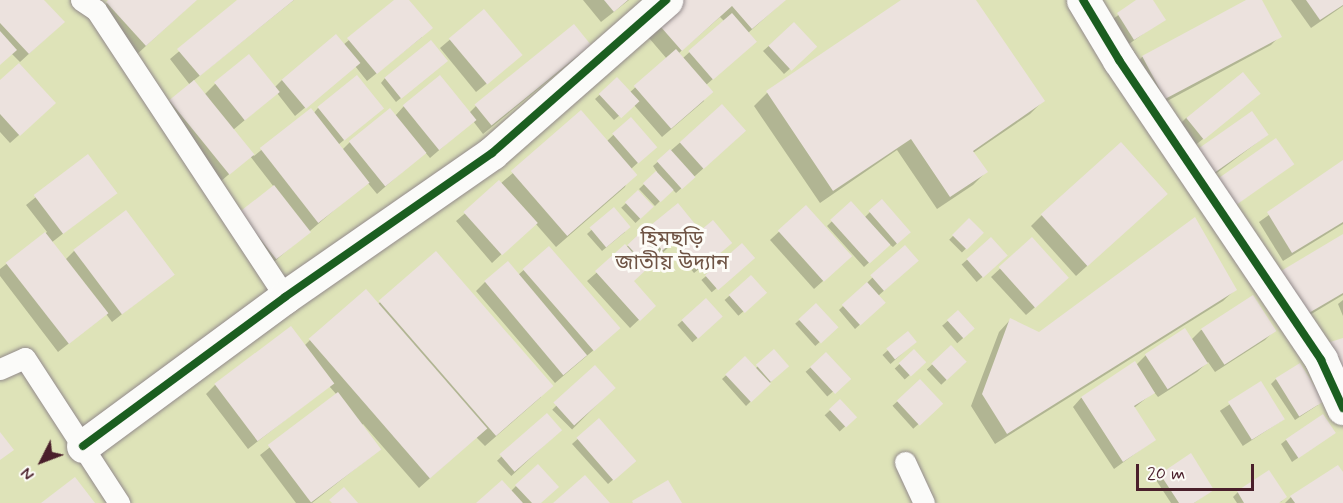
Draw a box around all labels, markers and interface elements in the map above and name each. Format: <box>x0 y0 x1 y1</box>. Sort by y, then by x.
park label: হিমছড়ি জাতীয় উদ্যান <box>615 226 729 276</box>
north arrow <box>12 431 72 491</box>
scale bar <box>1139 452 1258 490</box>
text: N <box>17 462 40 484</box>
text: 20 m <box>1147 462 1185 486</box>

